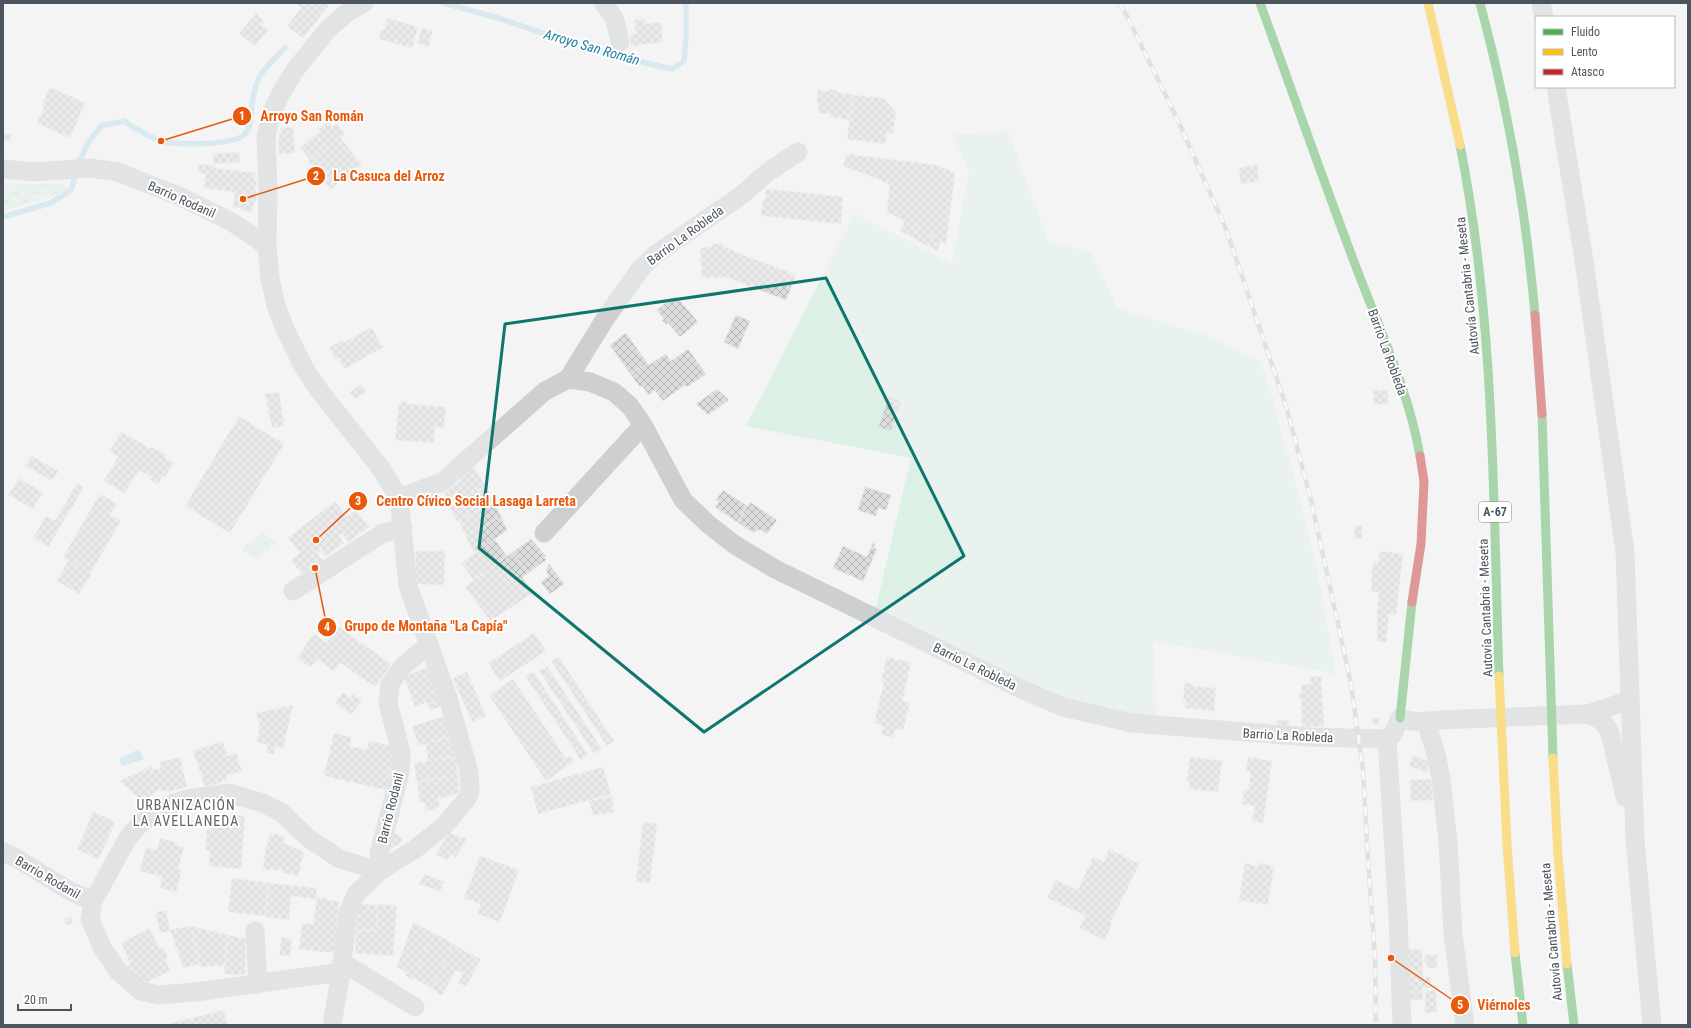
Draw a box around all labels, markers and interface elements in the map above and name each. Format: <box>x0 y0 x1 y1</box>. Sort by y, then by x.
legend <box>1535 16 1675 88</box>
water label: Arroyo San Román <box>541 25 642 68</box>
text: Fluido <box>1571 25 1600 39</box>
text: Lento <box>1571 45 1598 59</box>
text: Atasco <box>1571 65 1604 79</box>
callout: Arroyo San Román <box>232 103 372 129</box>
text: Arroyo San Román <box>260 108 364 124</box>
text: 1 <box>239 109 245 123</box>
callout: La Casuca del Arroz <box>306 163 453 189</box>
text: La Casuca del Arroz <box>333 168 445 184</box>
text: 2 <box>313 169 319 183</box>
street label: Barrio Rodanil <box>146 178 218 221</box>
street label: Barrio La Robleda <box>644 203 726 268</box>
street label: Autovía Cantabria - Meseta <box>1453 216 1482 356</box>
street label: Barrio La Robleda <box>1365 307 1410 397</box>
callout: Centro Cívico Social Lasaga Larreta <box>348 488 584 514</box>
text: Centro Cívico Social Lasaga Larreta <box>376 493 576 509</box>
text: 3 <box>355 494 361 508</box>
road number: A-67 <box>1479 502 1511 522</box>
street label: Autovía Cantabria - Meseta <box>1476 539 1495 677</box>
callout: Grupo de Montaña "La Capía" <box>317 614 515 640</box>
text: Grupo de Montaña "La Capía" <box>345 618 508 634</box>
text: 4 <box>324 620 330 634</box>
street label: Barrio La Robleda <box>931 640 1019 693</box>
street label: Barrio La Robleda <box>1242 726 1334 745</box>
street label: Barrio Rodanil <box>374 771 406 845</box>
district label: URBANIZACIÓN LA AVELLANEDA <box>133 796 239 829</box>
street label: Barrio Rodanil <box>13 853 83 902</box>
street label: Autovía Cantabria - Meseta <box>1538 862 1565 1002</box>
scale bar <box>18 986 71 1012</box>
callout: Viérnoles <box>1450 992 1539 1018</box>
text: 20 m <box>24 993 48 1007</box>
text: Viérnoles <box>1477 997 1531 1013</box>
text: 5 <box>1457 998 1463 1012</box>

